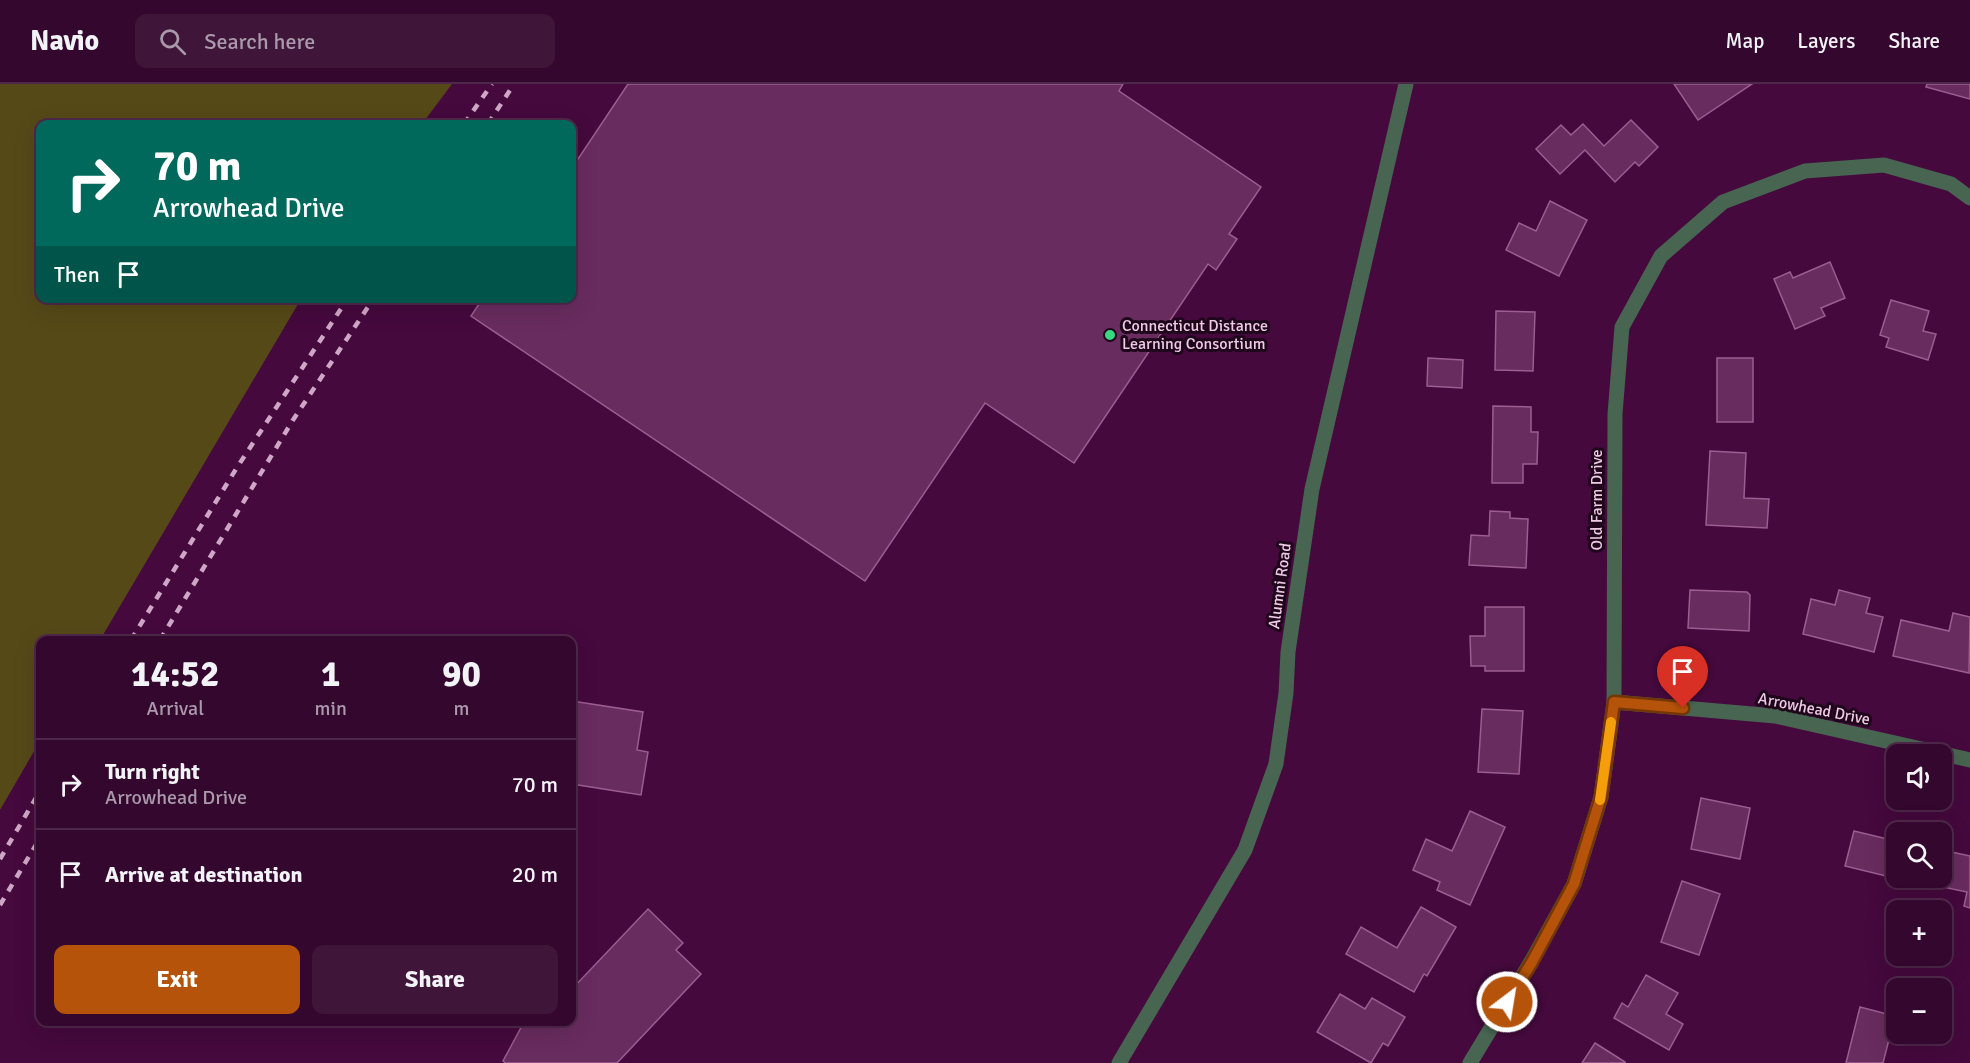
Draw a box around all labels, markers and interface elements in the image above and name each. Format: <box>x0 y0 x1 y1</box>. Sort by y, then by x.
search box <box>135 14 555 68</box>
text: Navio <box>30 24 99 58</box>
icon: search <box>156 25 189 58</box>
text: Search here <box>204 28 315 55</box>
text: Map <box>1726 28 1764 54</box>
text: Layers <box>1797 28 1855 54</box>
text: Share <box>1888 28 1940 54</box>
text: 70 m <box>153 141 242 192</box>
icon: right <box>54 144 132 222</box>
text: Arrowhead Drive <box>153 192 345 225</box>
icon: arrive <box>112 258 145 291</box>
text: Then <box>54 261 100 288</box>
place label: Connecticut Distance Learning Consortium <box>1122 316 1268 354</box>
marker: Connecticut Distance Learning Consortium <box>1103 328 1117 342</box>
street label: Old Farm Drive <box>1587 450 1607 551</box>
street label: Alumni Road <box>1264 542 1296 630</box>
pin <box>1657 646 1708 708</box>
text: 14:52 <box>131 652 219 697</box>
text: 1 <box>321 652 340 697</box>
text: 90 <box>442 652 481 697</box>
icon: arrive <box>1666 655 1699 688</box>
street label: Arrowhead Drive <box>1756 688 1872 730</box>
text: Arrival <box>146 696 204 721</box>
text: min <box>315 696 347 721</box>
text: m <box>453 696 469 721</box>
map controls <box>1886 744 1952 1044</box>
button: sound <box>1886 744 1952 810</box>
text: Turn right <box>105 758 200 785</box>
icon: right <box>54 768 87 801</box>
text: 70 m <box>512 771 558 798</box>
text: Arrowhead Drive <box>105 785 247 810</box>
button: search <box>1886 822 1952 888</box>
icon: arrive <box>54 858 87 891</box>
text: Arrive at destination <box>105 861 302 888</box>
text: 20 m <box>512 861 558 888</box>
button: + <box>1886 900 1952 966</box>
button: Exit <box>54 945 300 1014</box>
button: Share <box>312 945 558 1014</box>
position arrow <box>1475 970 1539 1034</box>
button: − <box>1886 978 1952 1044</box>

